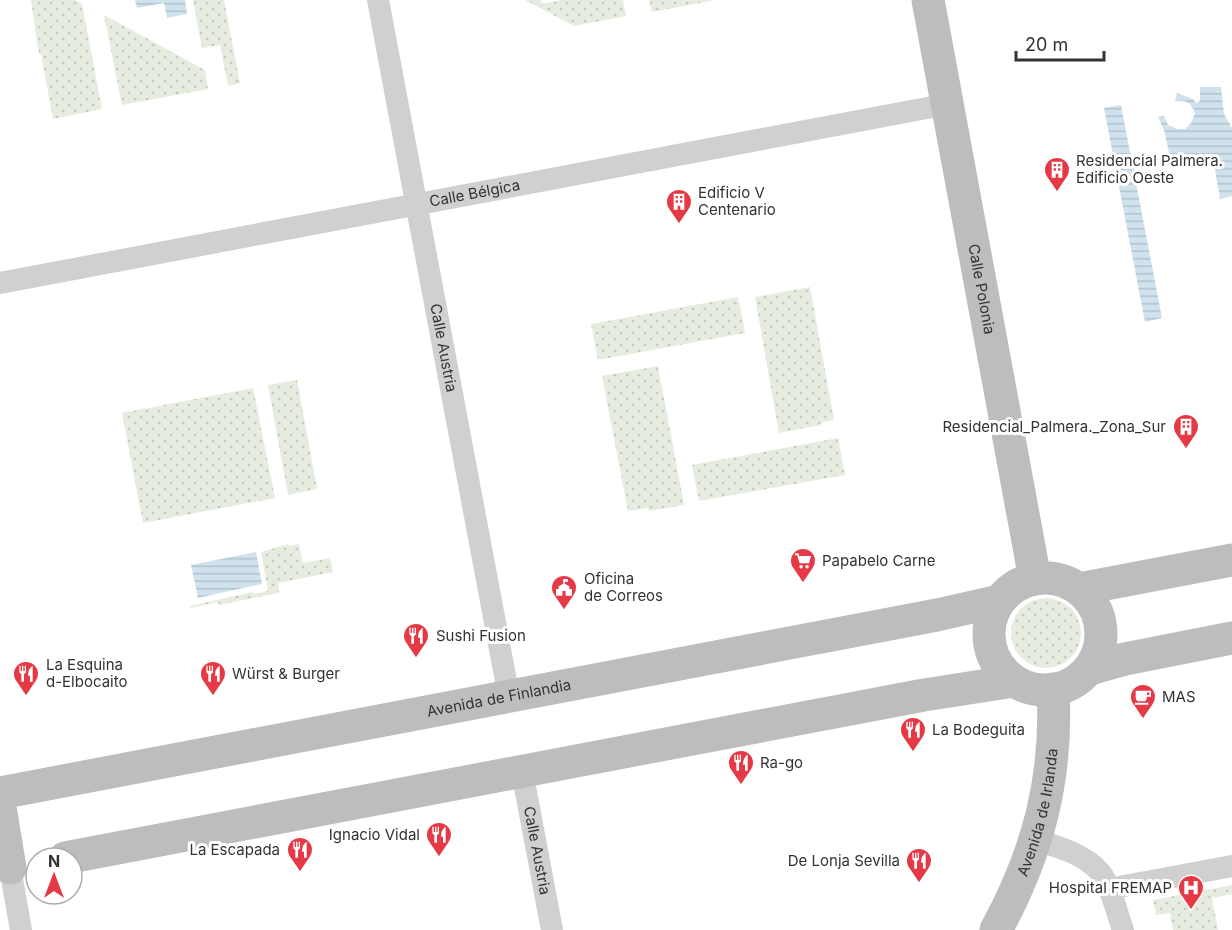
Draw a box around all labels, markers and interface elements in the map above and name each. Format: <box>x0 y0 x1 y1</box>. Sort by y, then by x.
scale bar <box>1016 24 1104 62</box>
text: 20 m <box>1025 34 1068 55</box>
place label: Residencial Palmera. Edificio Oeste <box>1076 151 1223 187</box>
building icon: Residencial Palmera. Edificio Oeste <box>1042 155 1072 193</box>
street label: Calle Bélgica <box>428 175 521 211</box>
place label: Edificio V Centenario <box>698 183 776 219</box>
building icon: Edificio V Centenario <box>664 187 694 225</box>
street label: Calle Polonia <box>964 242 1000 336</box>
street label: Calle Austria <box>426 302 462 394</box>
building icon: Residencial_Palmera._Zona_Sur <box>1171 412 1201 450</box>
place label: Residencial_Palmera._Zona_Sur <box>942 417 1166 436</box>
supermarket icon: Papabelo Carne <box>788 546 818 584</box>
place label: Papabelo Carne <box>822 551 935 570</box>
place label: Oficina de Correos <box>584 569 663 605</box>
public building icon: Oficina de Correos <box>549 573 579 611</box>
restaurant icon: Sushi Fusion <box>401 621 431 659</box>
place label: Sushi Fusion <box>436 626 526 645</box>
place label: La Esquina d-Elbocaito <box>46 655 127 691</box>
restaurant icon: La Esquina d-Elbocaito <box>11 659 41 697</box>
restaurant icon: Würst & Burger <box>198 659 228 697</box>
place label: Würst & Burger <box>232 664 340 683</box>
street label: Avenida de Finlandia <box>425 675 573 721</box>
cafe icon: MAS <box>1128 682 1158 720</box>
place label: MAS <box>1162 687 1196 706</box>
restaurant icon: La Bodeguita <box>898 715 928 753</box>
place label: La Bodeguita <box>932 720 1025 739</box>
restaurant icon: Ra-go <box>726 748 756 786</box>
street label: Avenida de Irlanda <box>1013 748 1062 879</box>
place label: Ra-go <box>760 753 803 772</box>
street label: Calle Austria <box>520 805 555 896</box>
restaurant icon: Ignacio Vidal <box>424 820 454 858</box>
place label: Ignacio Vidal <box>329 825 420 844</box>
restaurant icon: La Escapada <box>285 835 315 873</box>
place label: La Escapada <box>189 840 280 859</box>
north arrow <box>24 846 84 906</box>
restaurant icon: De Lonja Sevilla <box>904 846 934 884</box>
text: N <box>48 851 60 871</box>
place label: De Lonja Sevilla <box>788 851 900 870</box>
hospital icon: Hospital FREMAP <box>1176 873 1206 911</box>
place label: Hospital FREMAP <box>1049 878 1172 897</box>

